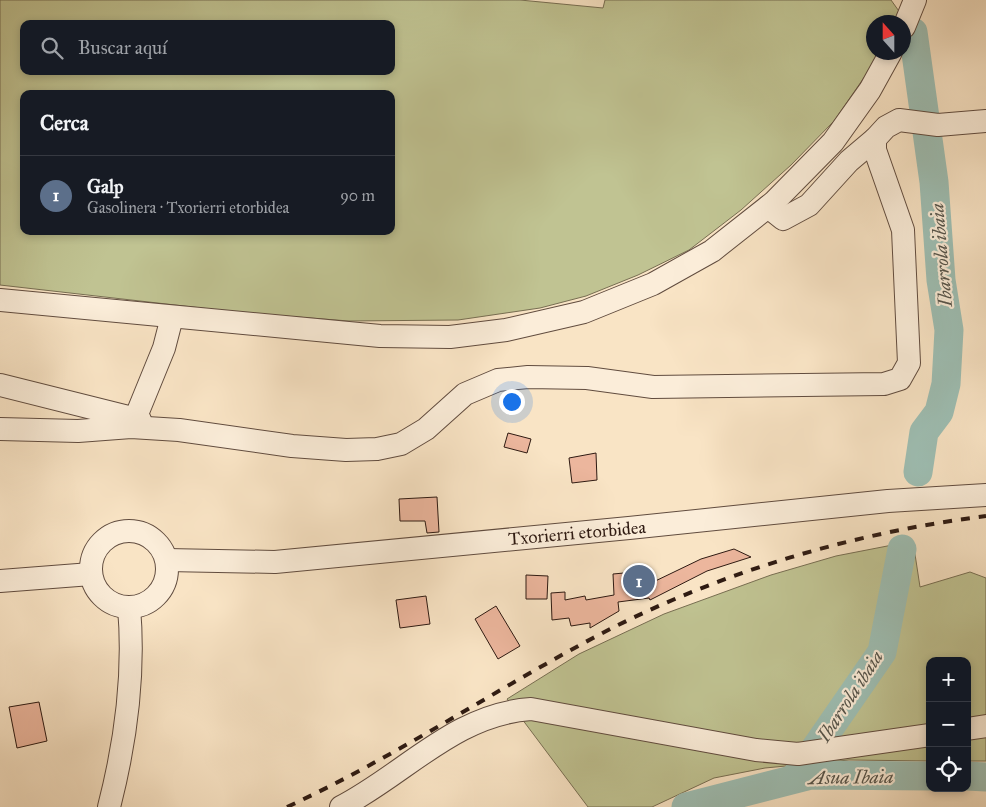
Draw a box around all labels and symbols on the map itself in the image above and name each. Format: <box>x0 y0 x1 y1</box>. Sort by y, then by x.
north arrow <box>866 15 911 60</box>
water label: Ibarrola ibaia <box>925 202 957 309</box>
your location <box>499 389 525 415</box>
street label: Txorierri etorbidea <box>507 516 647 550</box>
pin: 1 <box>623 562 655 600</box>
water label: Ibarrola ibaia <box>811 646 888 747</box>
water label: Asua Ibaia <box>806 765 894 789</box>

